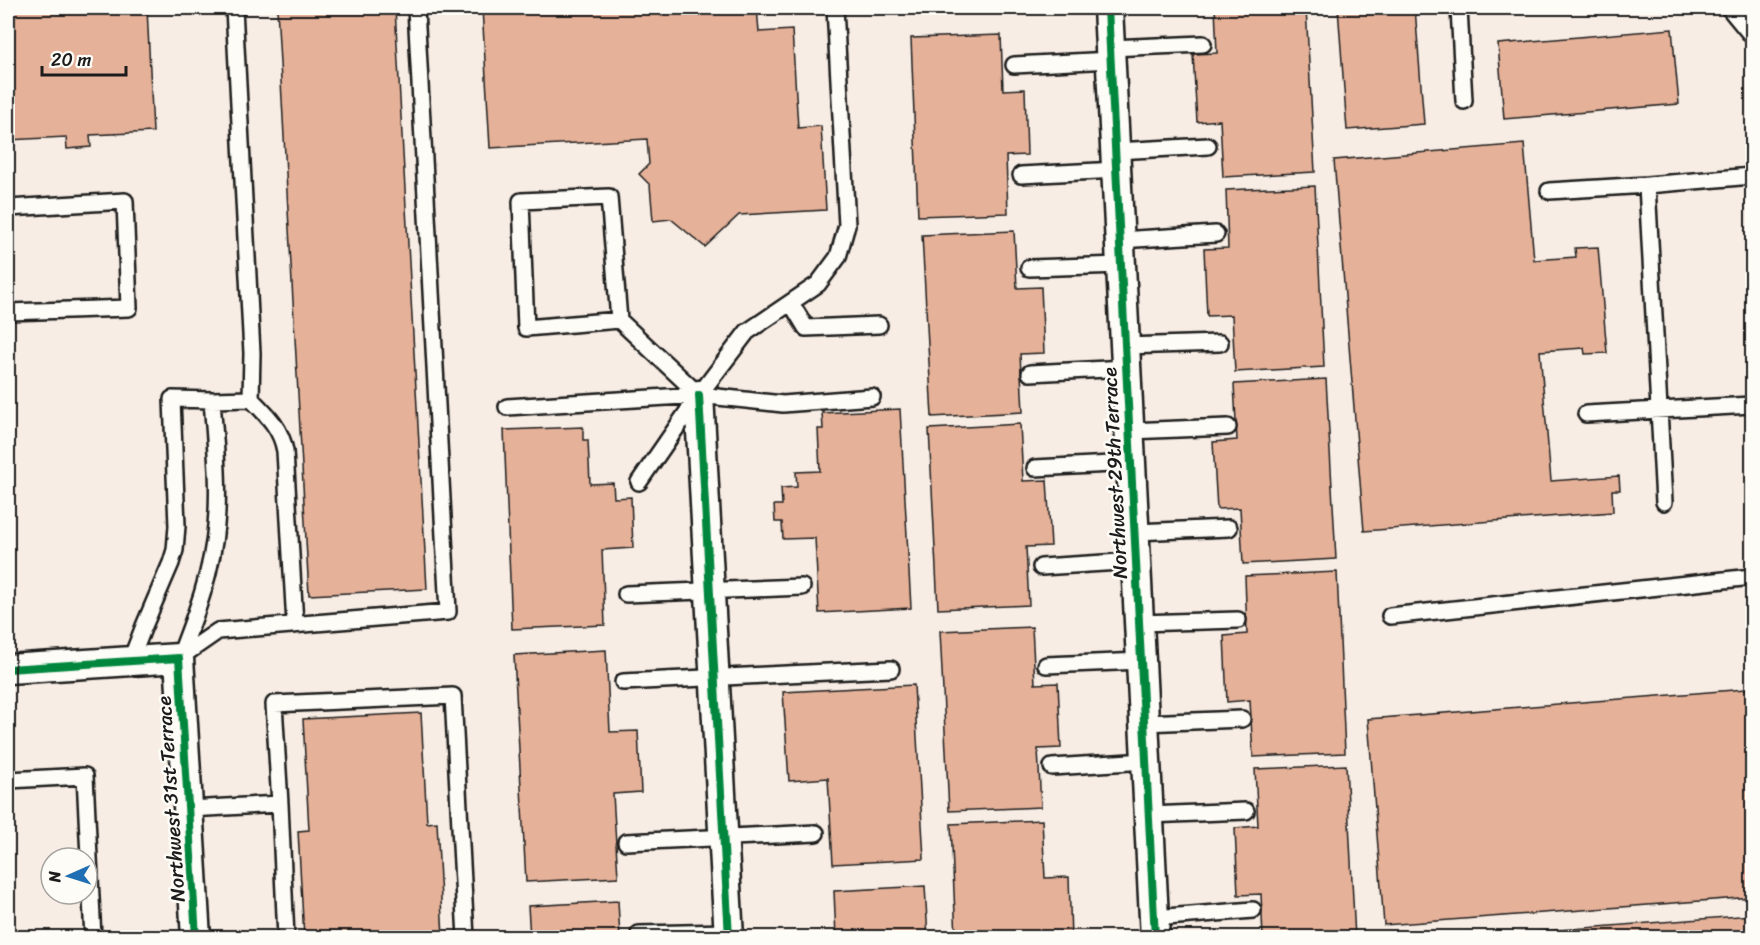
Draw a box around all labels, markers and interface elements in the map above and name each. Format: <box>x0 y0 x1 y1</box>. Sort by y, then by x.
scale bar <box>42 39 126 77</box>
text: 20 m <box>51 44 91 76</box>
street label: Northwest 29th Terrace <box>1092 366 1138 580</box>
street label: Northwest 31st Terrace <box>146 694 196 903</box>
north arrow <box>39 846 99 906</box>
text: N <box>40 870 69 884</box>

